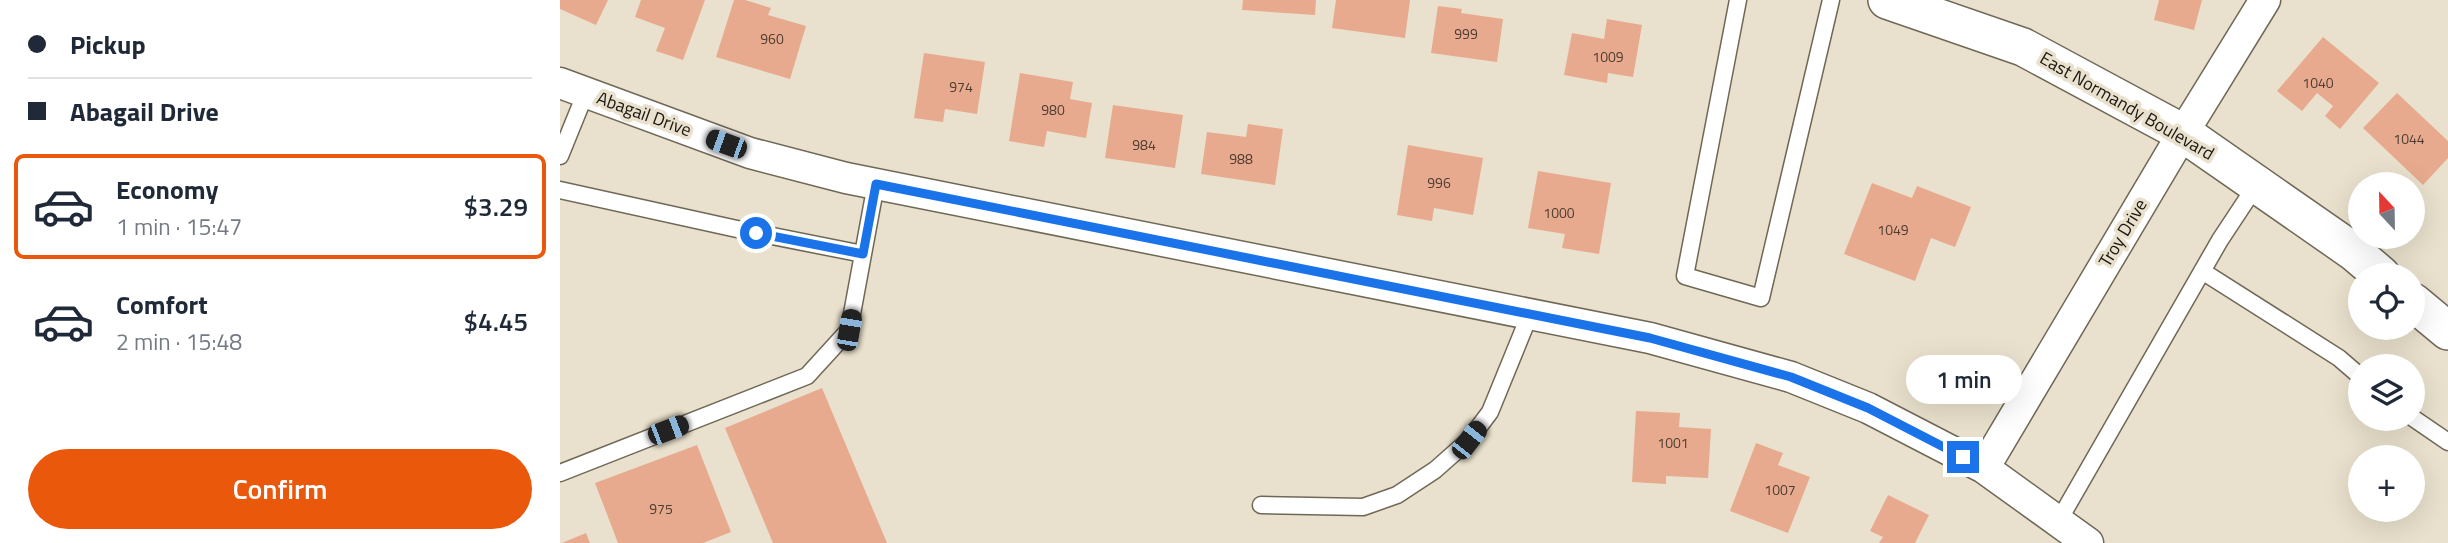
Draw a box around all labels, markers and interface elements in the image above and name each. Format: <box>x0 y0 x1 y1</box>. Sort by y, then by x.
house number: 999 <box>1454 23 1478 44</box>
text: Pickup <box>70 25 146 64</box>
house number: 960 <box>760 28 784 49</box>
street label: East Normandy Boulevard <box>2035 44 2220 167</box>
house number: 1009 <box>1592 46 1624 67</box>
house number: 1040 <box>2302 72 2334 93</box>
house number: 974 <box>949 76 973 97</box>
street label: Abagail Drive <box>593 84 695 143</box>
text: Abagail Drive <box>70 92 219 131</box>
house number: 980 <box>1041 99 1065 120</box>
car <box>703 127 750 161</box>
house number: 1044 <box>2393 128 2425 149</box>
house number: 984 <box>1132 134 1156 155</box>
house number: 988 <box>1229 148 1253 169</box>
text: Economy <box>116 170 218 209</box>
house number: 996 <box>1427 172 1451 193</box>
north arrow <box>2348 172 2426 248</box>
map controls <box>2348 172 2425 522</box>
icon: car <box>32 175 95 238</box>
text: $3.29 <box>464 187 528 226</box>
street label: Troy Drive <box>2092 194 2154 272</box>
house number: 1000 <box>1543 202 1575 223</box>
text: 1 min · 15:47 <box>116 209 242 244</box>
route start <box>740 217 772 249</box>
house number: 1049 <box>1877 219 1909 240</box>
button: locate <box>2348 263 2425 340</box>
text: Comfort <box>116 285 208 324</box>
icon: car <box>32 290 95 353</box>
text: $4.45 <box>464 302 528 341</box>
car <box>836 307 863 353</box>
text: 2 min · 15:48 <box>116 324 242 359</box>
button: layers <box>2348 354 2425 431</box>
callout: 1 min <box>1905 356 2021 405</box>
text: 1 min <box>1936 362 1992 397</box>
car <box>645 413 692 447</box>
car <box>1448 417 1491 463</box>
house number: 1001 <box>1657 432 1689 453</box>
route end <box>1947 441 1979 473</box>
button: + <box>2348 445 2425 522</box>
button: Confirm <box>28 449 532 529</box>
house number: 1007 <box>1764 479 1796 500</box>
house number: 975 <box>649 498 673 519</box>

